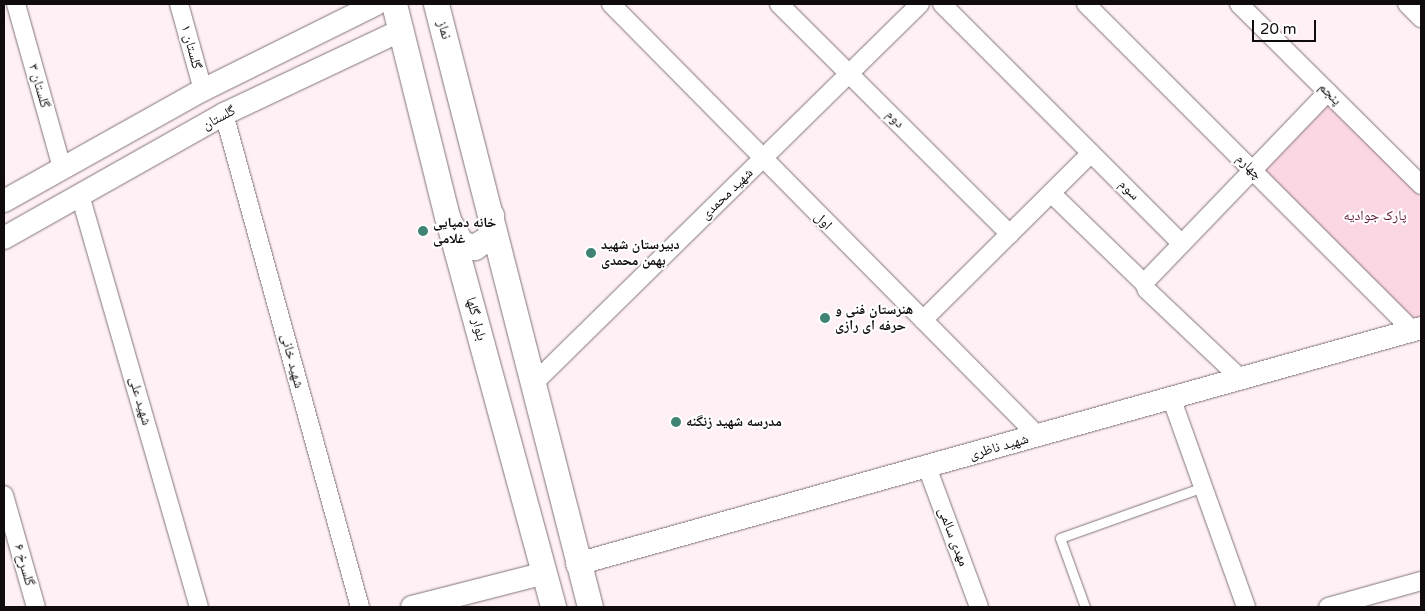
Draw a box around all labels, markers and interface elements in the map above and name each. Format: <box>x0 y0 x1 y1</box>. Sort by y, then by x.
scale bar <box>1255 10 1319 42</box>
street label: نماز <box>433 19 455 41</box>
text: 20 m <box>1260 20 1297 38</box>
street label: گلستان ۱ <box>177 23 205 71</box>
street label: گلستان ۳ <box>25 62 53 110</box>
street label: پنجم <box>1315 79 1345 109</box>
street label: گلستان <box>199 102 239 134</box>
street label: دوم <box>882 106 908 132</box>
street label: چهارم <box>1232 150 1266 184</box>
street label: شهید محمدی <box>697 165 757 223</box>
street label: سوم <box>1115 176 1143 204</box>
park label: پارک جوادیه <box>1343 208 1407 224</box>
street label: اول <box>811 209 835 233</box>
place label: خانه دمپایی غلامی <box>433 215 496 248</box>
marker: خانه دمپایی غلامی <box>417 225 429 237</box>
place label: دبیرستان شهید بهمن محمدی <box>601 237 680 270</box>
marker: دبیرستان شهید بهمن محمدی <box>585 247 597 259</box>
street label: بلوار گلها <box>462 295 490 343</box>
place label: هنرستان فنی و حرفه ای رازی <box>835 302 913 334</box>
marker: هنرستان فنی و حرفه ای رازی <box>819 312 831 324</box>
street label: شهید خانی <box>277 332 307 390</box>
street label: شهید علی <box>125 375 155 427</box>
place label: مدرسه شهید زنگنه <box>686 414 782 430</box>
marker: مدرسه شهید زنگنه <box>670 416 682 428</box>
street label: شهید ناظری <box>967 431 1031 463</box>
street label: مهدی سالمی <box>934 505 972 569</box>
street label: گلسرخ ۶ <box>10 542 38 588</box>

